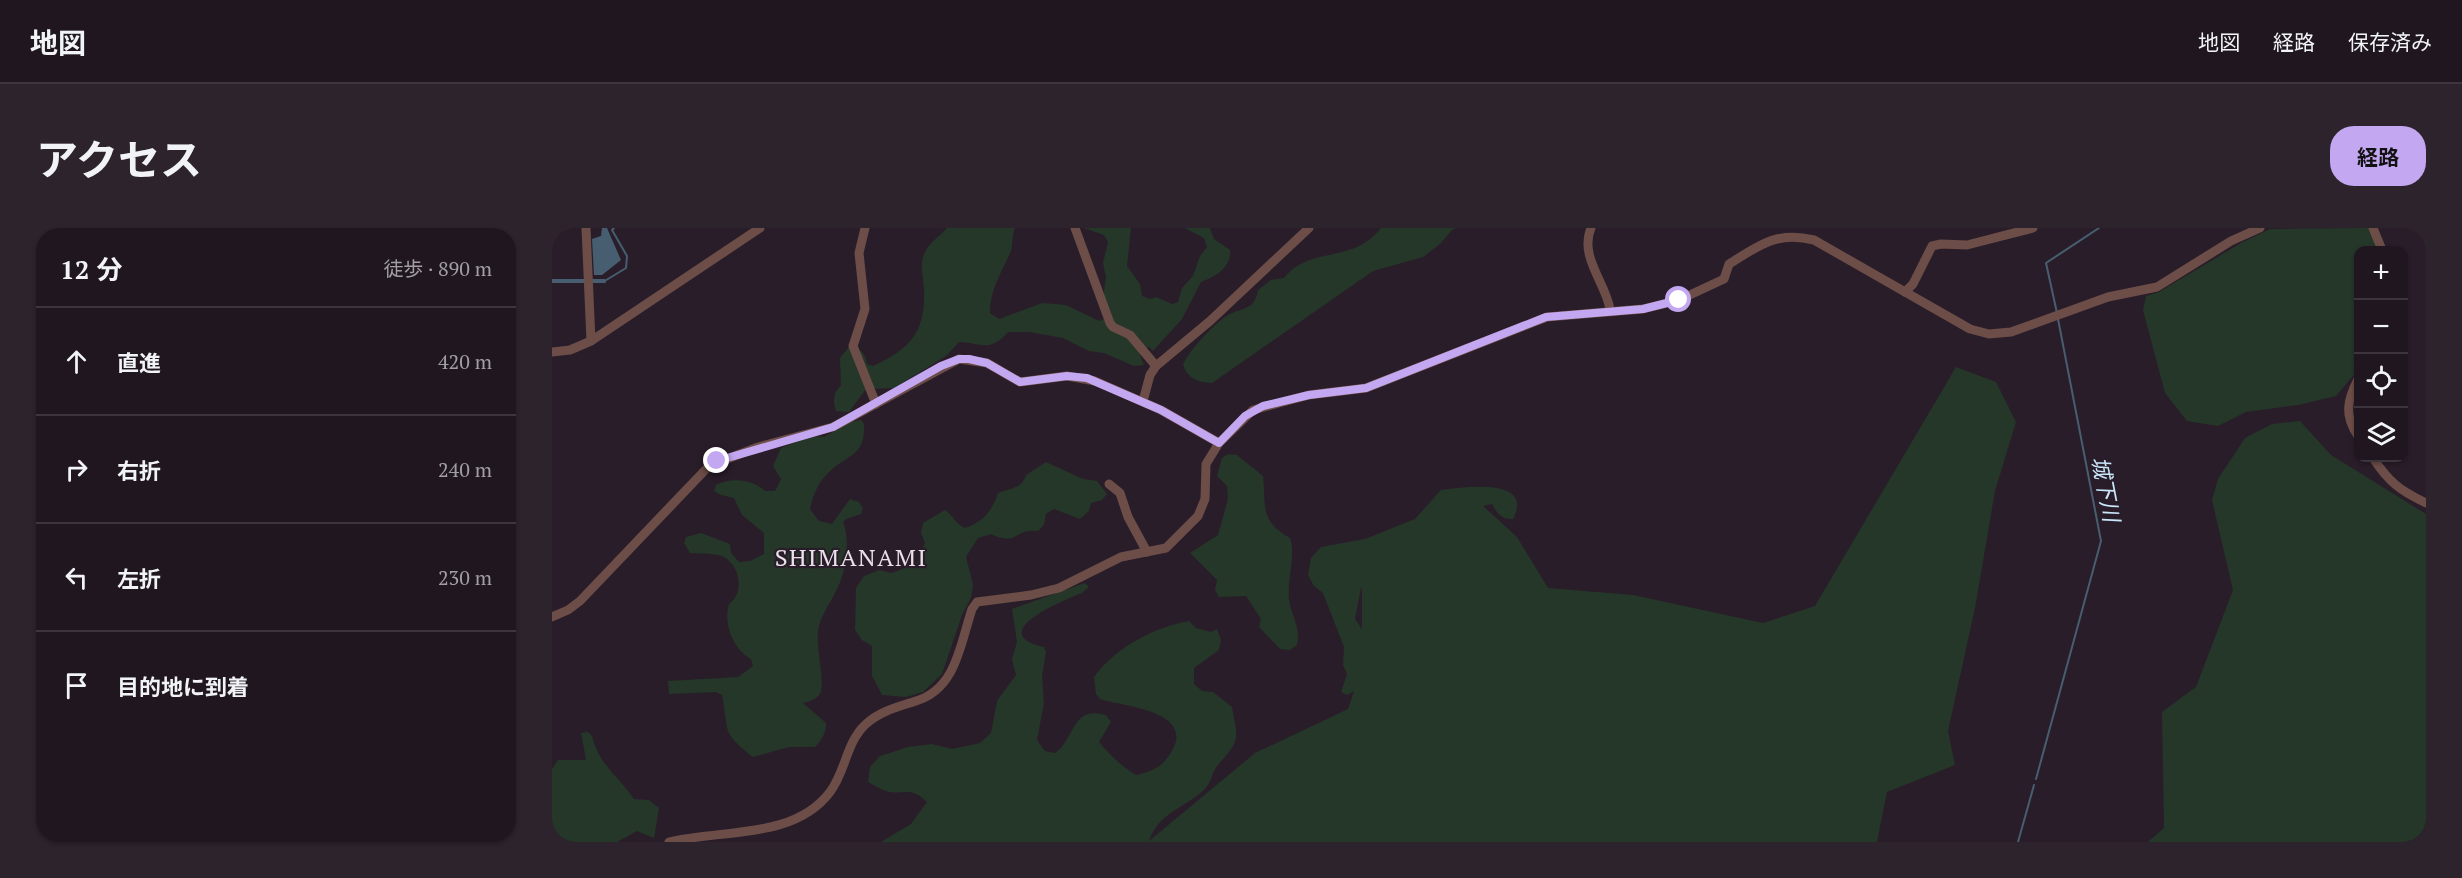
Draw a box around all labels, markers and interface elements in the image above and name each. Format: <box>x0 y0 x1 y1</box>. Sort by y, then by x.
text: 地図 <box>30 24 86 61</box>
text: 地図 <box>2198 28 2240 56</box>
text: 経路 <box>2273 28 2315 56</box>
text: 保存済み <box>2348 28 2432 56</box>
button: 経路 <box>2330 126 2426 186</box>
text: アクセス <box>36 131 202 187</box>
map controls <box>2354 246 2408 462</box>
button: + <box>2354 246 2408 300</box>
text: 12 分 <box>60 252 122 286</box>
text: 徒歩 · 890 m <box>383 255 492 282</box>
route start <box>1665 286 1691 312</box>
button: − <box>2354 300 2408 354</box>
icon: ahead <box>60 345 93 378</box>
text: 直進 <box>117 348 161 377</box>
text: 420 m <box>438 348 492 375</box>
button: locate <box>2354 354 2408 408</box>
button: layers <box>2354 408 2408 462</box>
route end <box>703 447 729 473</box>
icon: right <box>60 453 93 486</box>
water label: 城下川 <box>2086 454 2127 526</box>
text: 右折 <box>117 456 161 485</box>
text: 240 m <box>438 456 492 483</box>
district label: SHIMANAMI <box>775 541 927 573</box>
icon: left <box>60 561 93 594</box>
text: 左折 <box>117 564 161 593</box>
text: 230 m <box>438 564 492 591</box>
icon: arrive <box>60 669 93 702</box>
text: 目的地に到着 <box>117 672 249 701</box>

